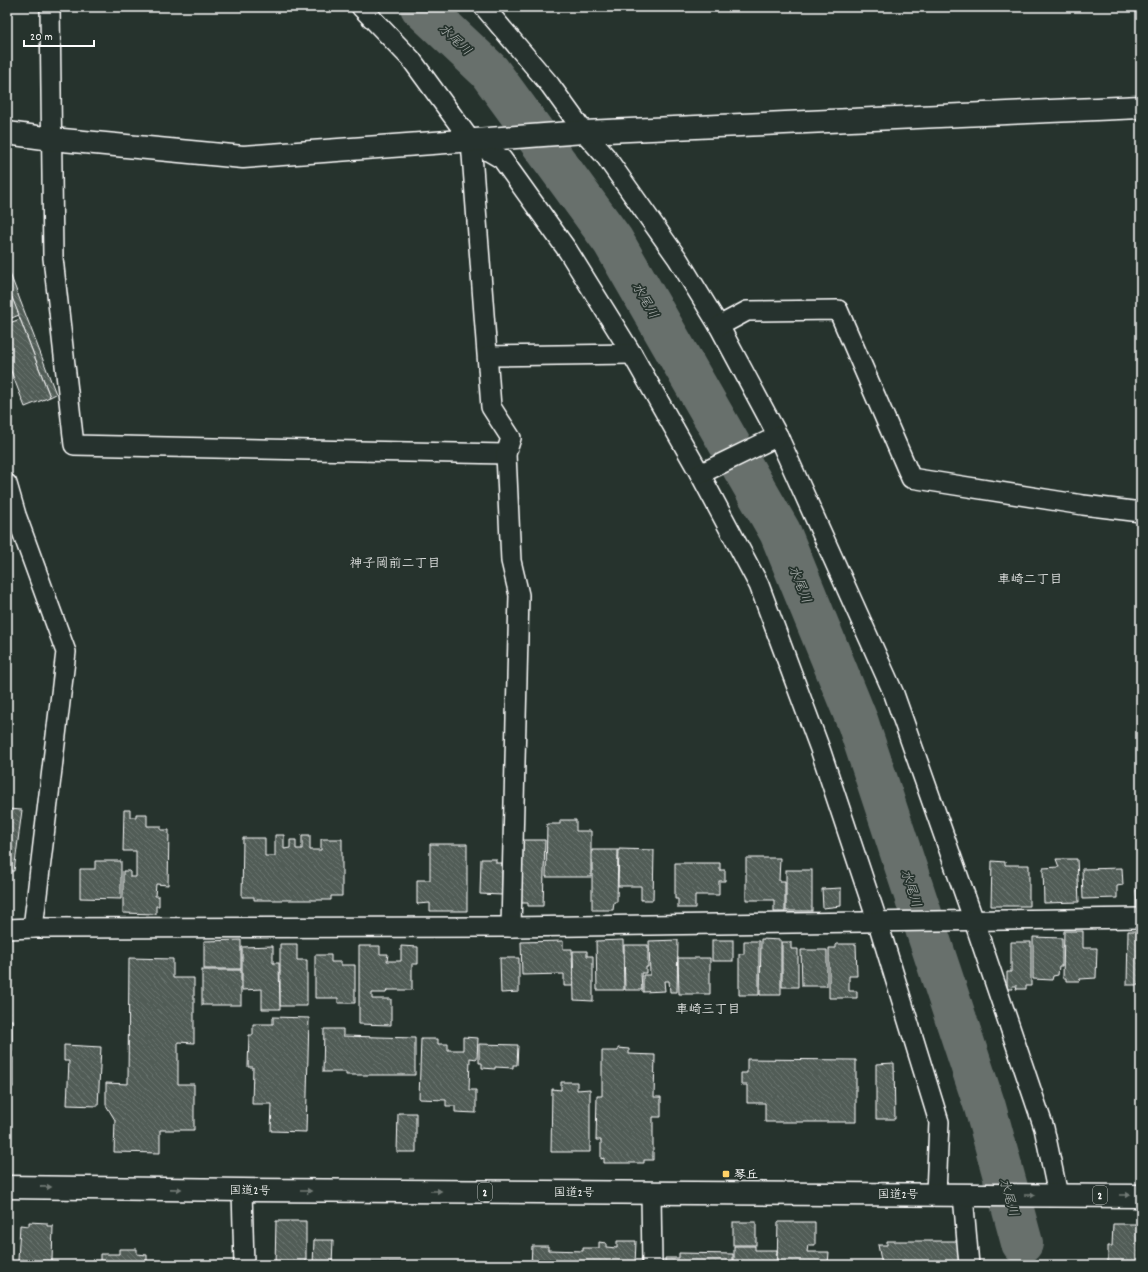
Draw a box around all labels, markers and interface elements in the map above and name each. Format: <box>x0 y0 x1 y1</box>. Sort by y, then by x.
water label: 水尾川 <box>434 21 475 61</box>
scale bar <box>24 22 94 48</box>
text: 20 m <box>30 29 53 46</box>
water label: 水尾川 <box>626 280 662 323</box>
district label: 神子岡前二丁目 <box>349 555 441 574</box>
water label: 水尾川 <box>783 563 815 607</box>
district label: 車崎二丁目 <box>997 571 1063 590</box>
water label: 水尾川 <box>895 867 925 910</box>
district label: 車崎三丁目 <box>675 1001 741 1020</box>
place label: 琴丘 <box>734 1167 758 1184</box>
marker: 琴丘 <box>721 1169 731 1179</box>
water label: 水尾川 <box>993 1176 1022 1219</box>
street label: 国道2号 <box>229 1183 271 1200</box>
road number: 2 <box>478 1183 492 1201</box>
one-way arrow <box>40 1184 53 1190</box>
street label: 国道2号 <box>553 1185 595 1202</box>
one-way arrow <box>170 1186 183 1192</box>
road number: 2 <box>1093 1186 1107 1204</box>
one-way arrow <box>300 1187 312 1194</box>
street label: 国道2号 <box>877 1187 919 1204</box>
one-way arrow <box>430 1188 443 1194</box>
one-way arrow <box>1024 1192 1037 1198</box>
one-way arrow <box>1119 1192 1131 1199</box>

